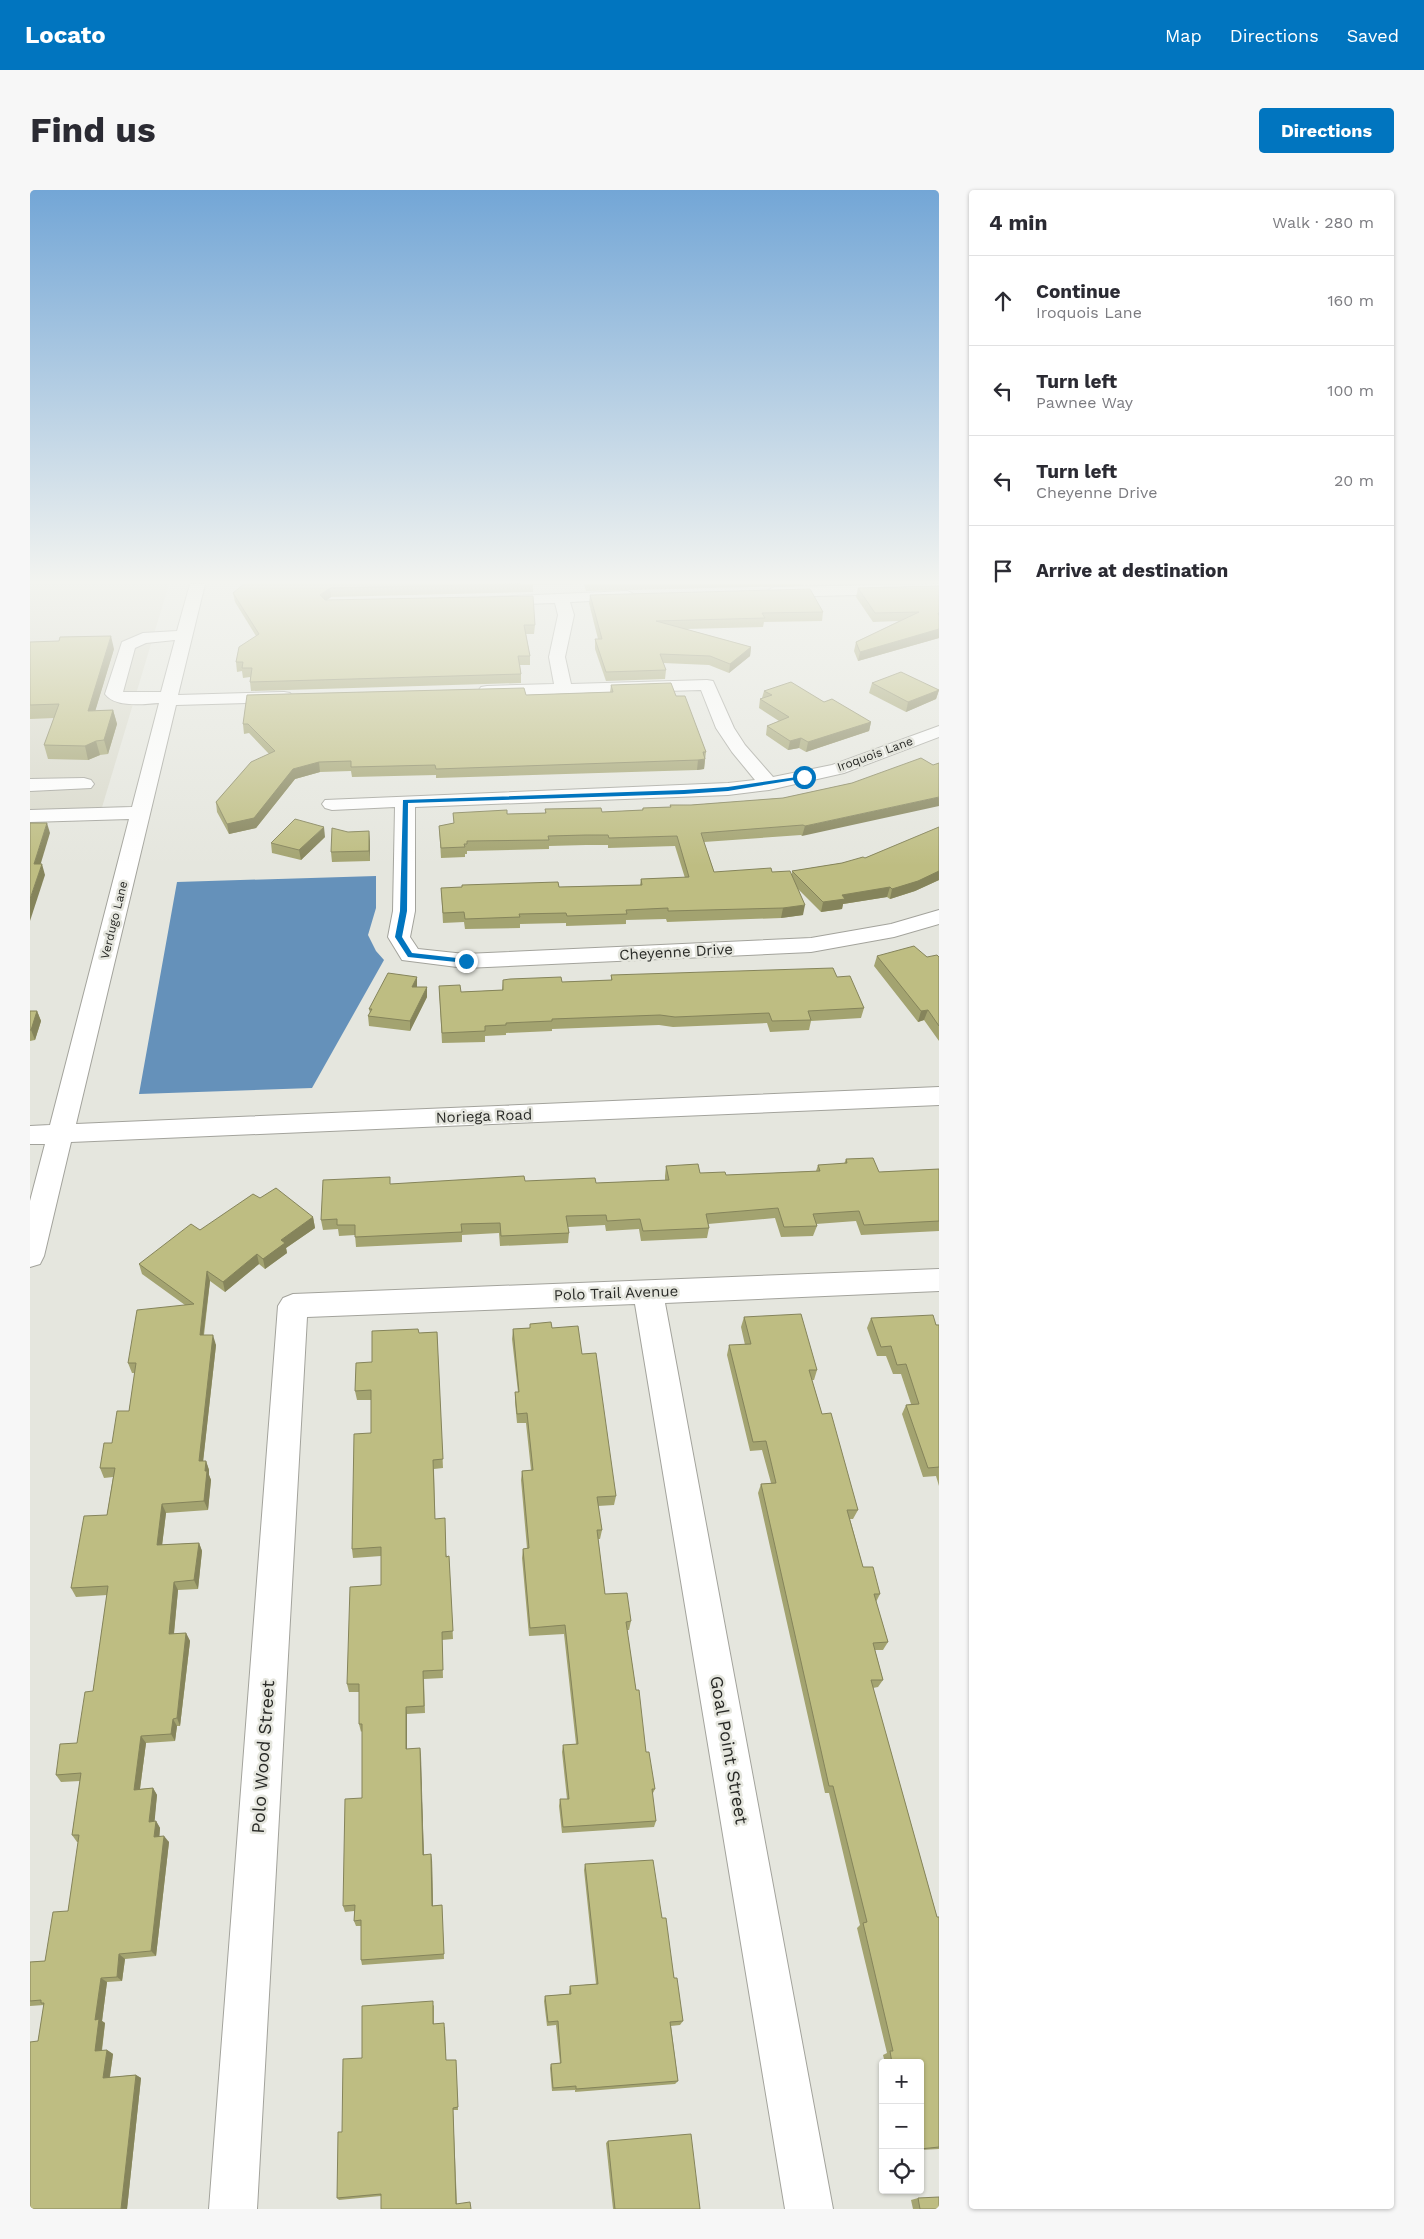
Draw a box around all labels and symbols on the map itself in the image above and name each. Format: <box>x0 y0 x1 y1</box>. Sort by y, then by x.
street label: Iroquois Lane <box>835 734 915 774</box>
route start <box>793 766 816 789</box>
street label: Verdugo Lane <box>98 880 130 960</box>
street label: Cheyenne Drive <box>619 940 733 964</box>
route end <box>455 950 478 973</box>
street label: Noriega Road <box>435 1105 533 1127</box>
street label: Polo Trail Avenue <box>554 1282 678 1304</box>
street label: Goal Point Street <box>706 1674 753 1826</box>
street label: Polo Wood Street <box>247 1679 278 1834</box>

